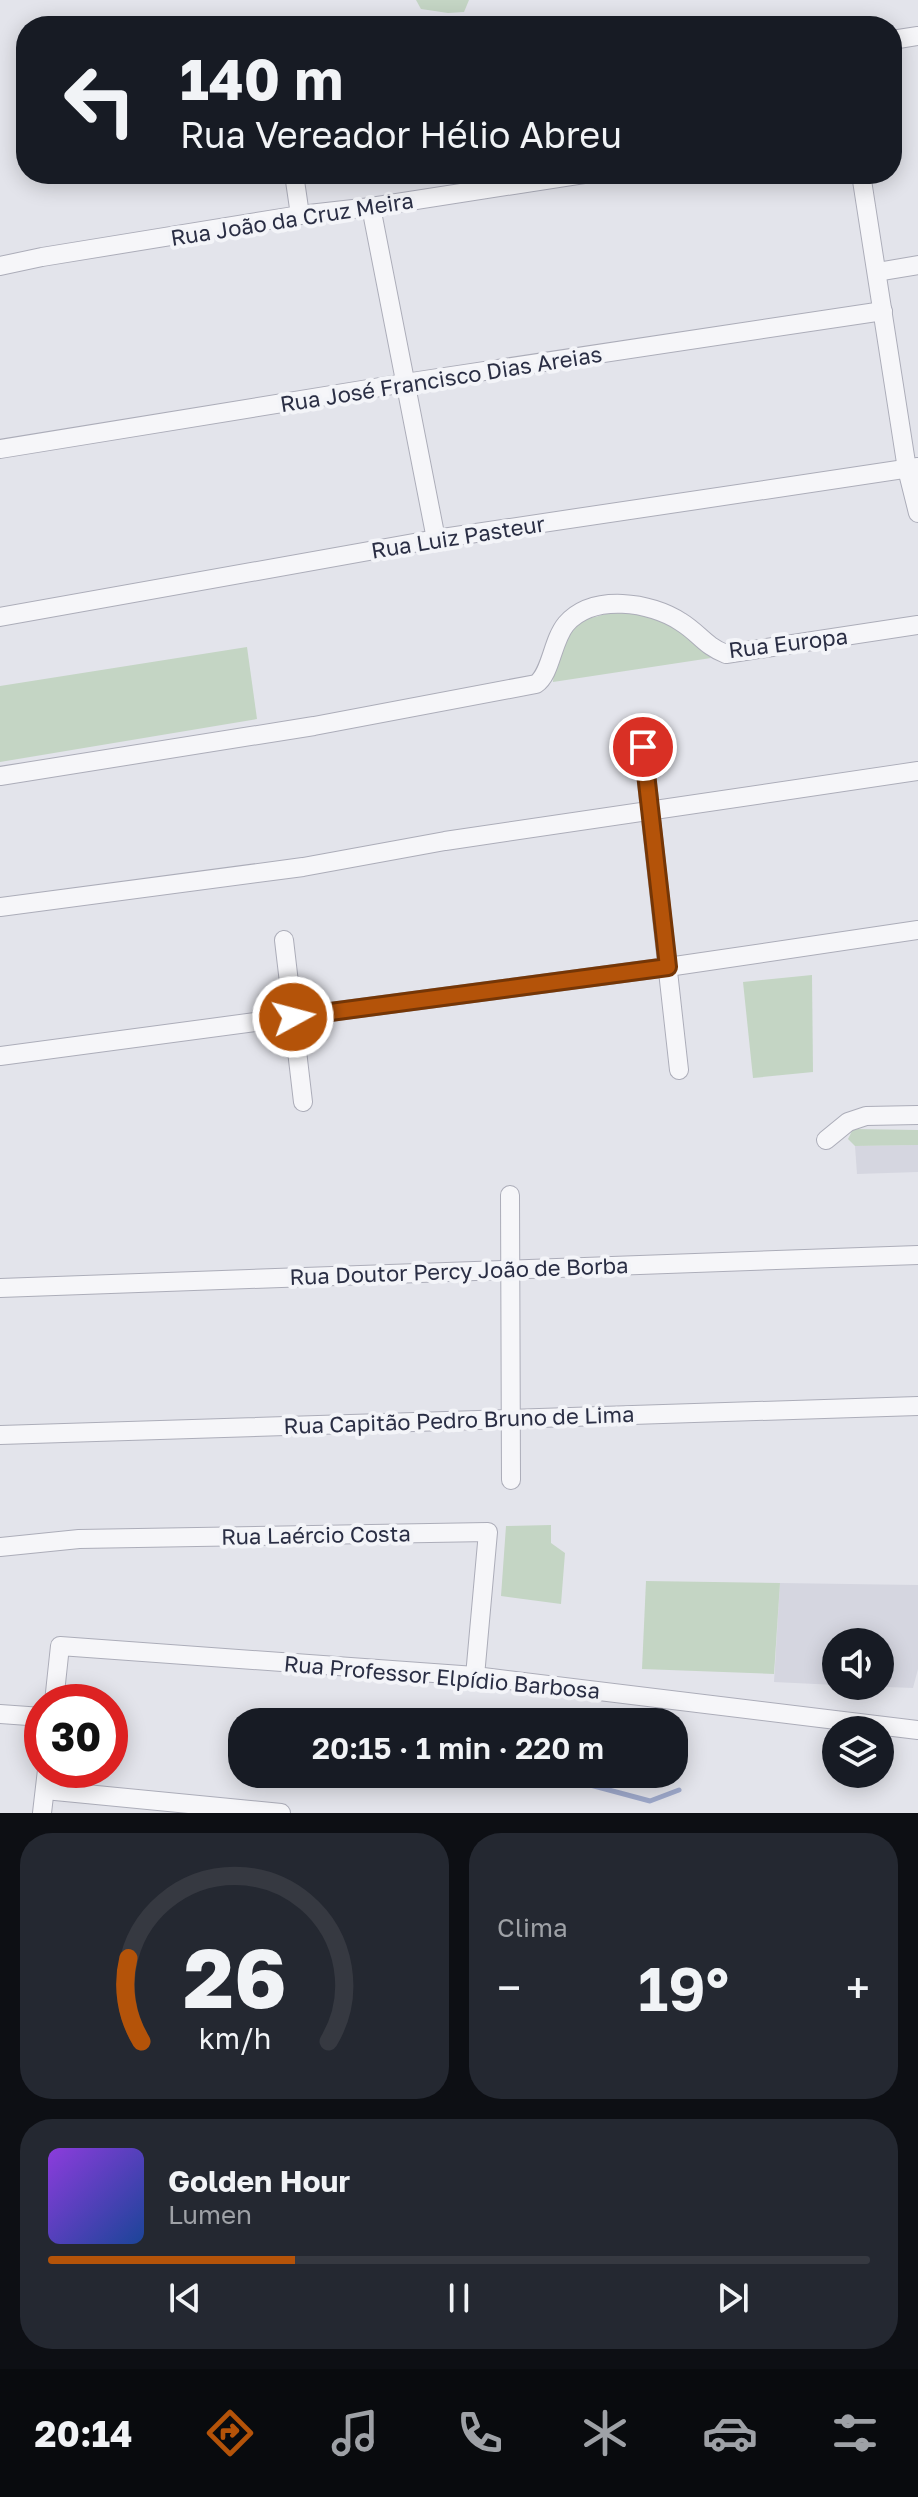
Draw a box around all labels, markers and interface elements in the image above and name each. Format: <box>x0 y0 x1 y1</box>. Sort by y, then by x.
text: 140 m <box>180 45 343 112</box>
icon: left <box>48 48 152 152</box>
text: Rua Vereador Hélio Abreu <box>180 113 622 156</box>
street label: Rua João da Cruz Meira <box>168 186 415 251</box>
street label: Rua José Francisco Dias Areias <box>278 340 604 417</box>
street label: Rua Luiz Pasteur <box>369 509 547 564</box>
street label: Rua Europa <box>727 622 849 663</box>
pin <box>609 713 677 781</box>
icon: arrive <box>621 725 665 769</box>
position arrow <box>251 975 335 1059</box>
street label: Rua Doutor Percy João de Borba <box>289 1251 629 1290</box>
street label: Rua Capitão Pedro Bruno de Lima <box>283 1400 635 1439</box>
street label: Rua Laércio Costa <box>221 1519 411 1550</box>
map controls <box>822 1628 894 1788</box>
button: sound <box>822 1628 894 1700</box>
street label: Rua Professor Elpídio Barbosa <box>283 1649 601 1704</box>
speed limit sign: 30 <box>24 1684 128 1788</box>
button: layers <box>822 1716 894 1788</box>
text: 20:15 · 1 min · 220 m <box>312 1730 604 1766</box>
text: Clima <box>497 1912 568 1943</box>
text: 26 <box>183 1926 286 2026</box>
text: 19° <box>638 1952 729 2024</box>
text: − <box>497 1961 521 2014</box>
text: + <box>846 1961 870 2014</box>
text: km/h <box>198 2021 271 2055</box>
text: Golden Hour <box>168 2163 350 2199</box>
text: Lumen <box>168 2199 252 2230</box>
icon: previous <box>163 2276 207 2320</box>
icon: pause <box>437 2276 481 2320</box>
icon: next <box>711 2276 755 2320</box>
icon: directions <box>202 2405 258 2461</box>
icon: music <box>327 2405 383 2461</box>
icon: phone <box>452 2405 508 2461</box>
icon: climate <box>577 2405 633 2461</box>
icon: car <box>702 2405 758 2461</box>
icon: filters <box>827 2405 883 2461</box>
text: 20:14 <box>35 2412 132 2455</box>

